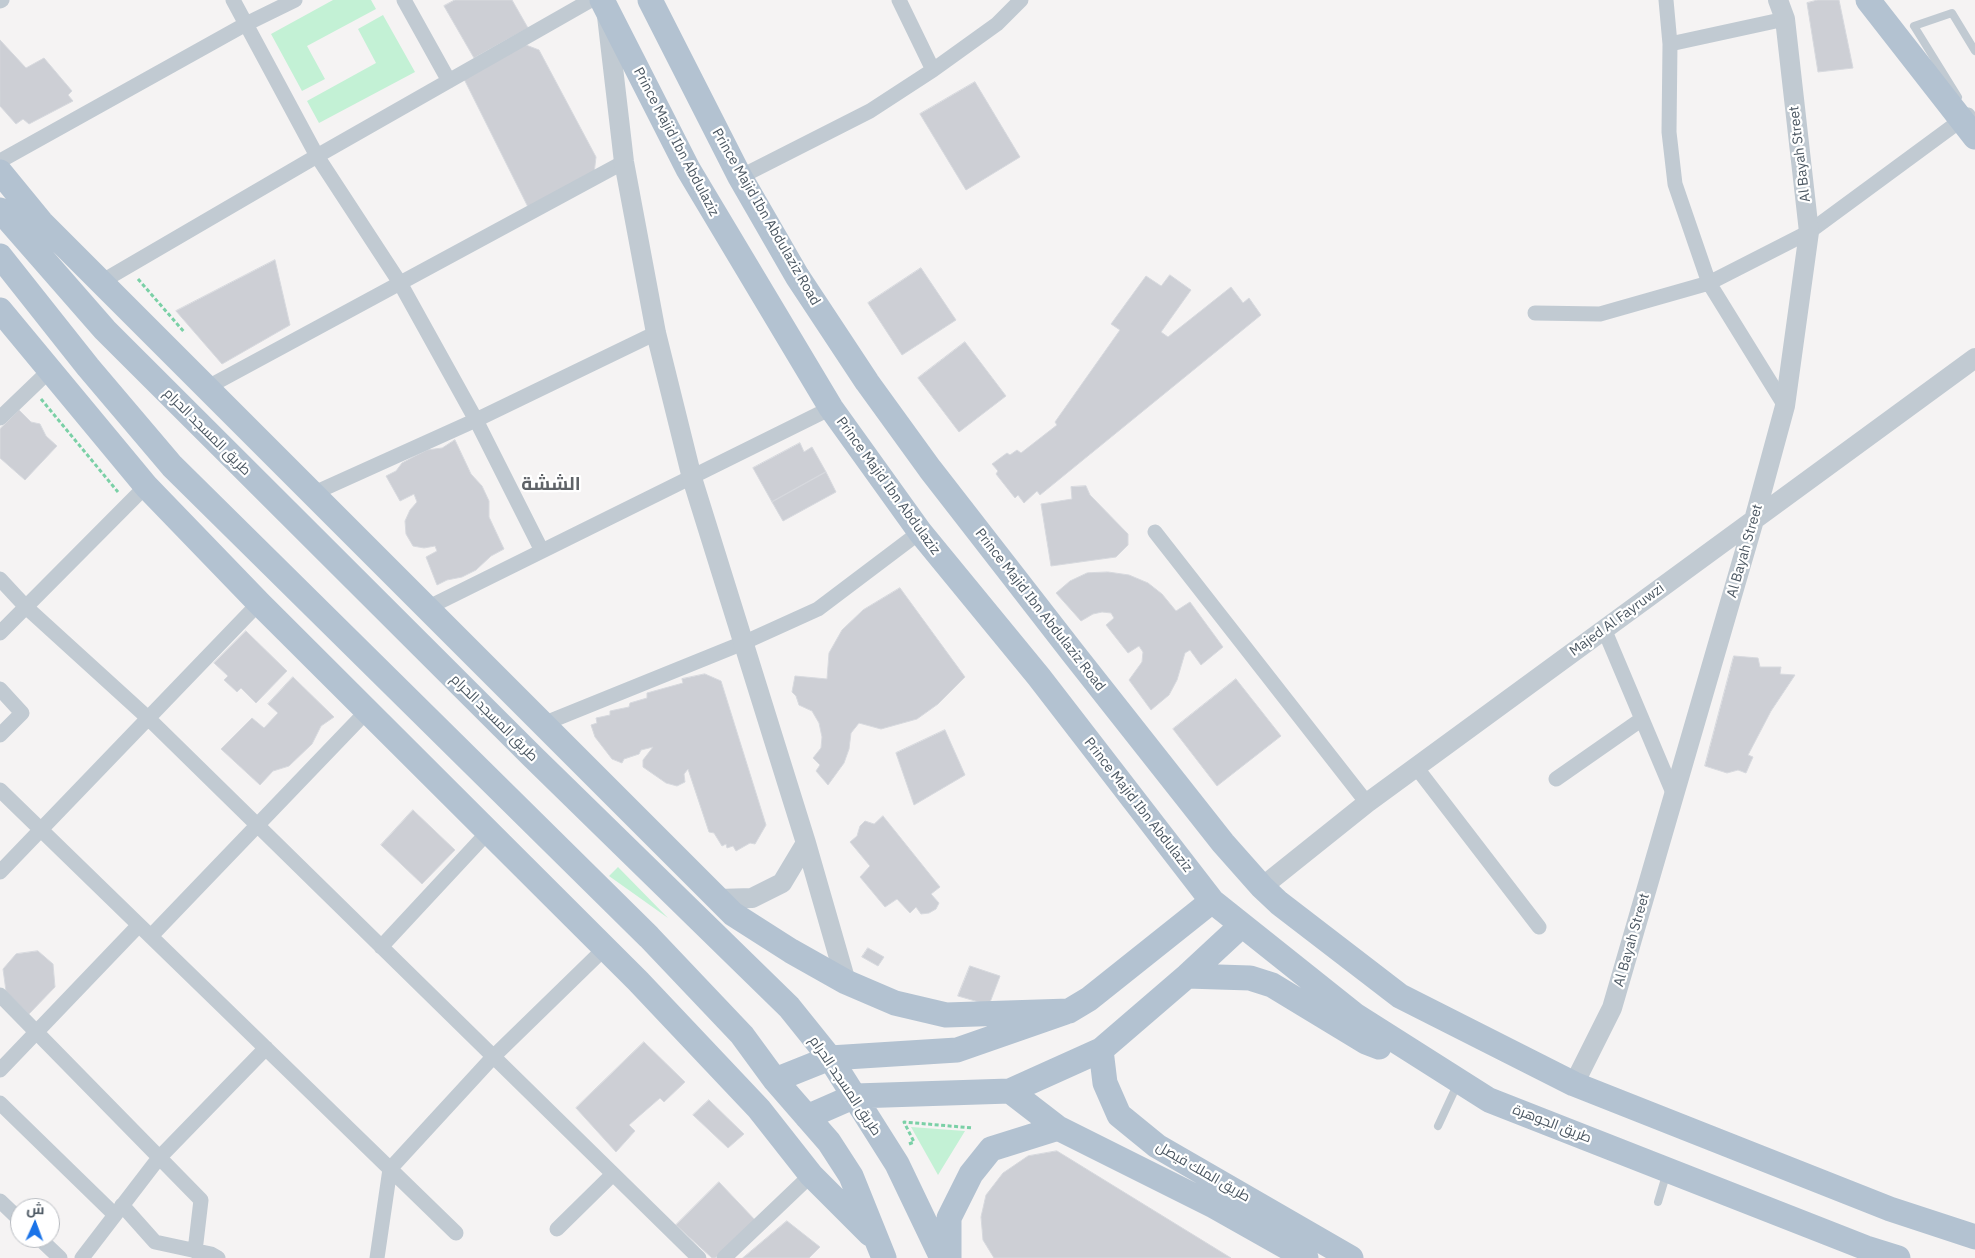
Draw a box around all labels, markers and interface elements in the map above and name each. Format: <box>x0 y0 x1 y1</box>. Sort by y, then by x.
street label: Prince Majid Ibn Abdulaziz <box>630 65 722 219</box>
street label: Al Bayah Street <box>1786 105 1814 203</box>
street label: Prince Majid Ibn Abdulaziz Road <box>708 126 824 308</box>
street label: طريق المسجد الحرام <box>160 385 254 479</box>
street label: Prince Majid Ibn Abdulaziz <box>832 414 944 558</box>
district label: الششة <box>521 474 581 496</box>
street label: Al Bayah Street <box>1724 502 1766 600</box>
street label: Prince Majid Ibn Abdulaziz Road <box>971 525 1109 695</box>
street label: Majed Al Fayruwzi <box>1566 580 1668 660</box>
street label: طريق المسجد الحرام <box>447 671 541 765</box>
street label: Prince Majid Ibn Abdulaziz <box>1080 734 1196 876</box>
street label: Al Bayah Street <box>1611 891 1653 989</box>
street label: طريق المسجد الحرام <box>805 1033 885 1139</box>
street label: طريق الجوهرة <box>1510 1101 1594 1147</box>
street label: طريق الملك فيصل <box>1153 1138 1253 1206</box>
north arrow <box>10 1198 60 1248</box>
text: ش <box>26 1200 45 1218</box>

